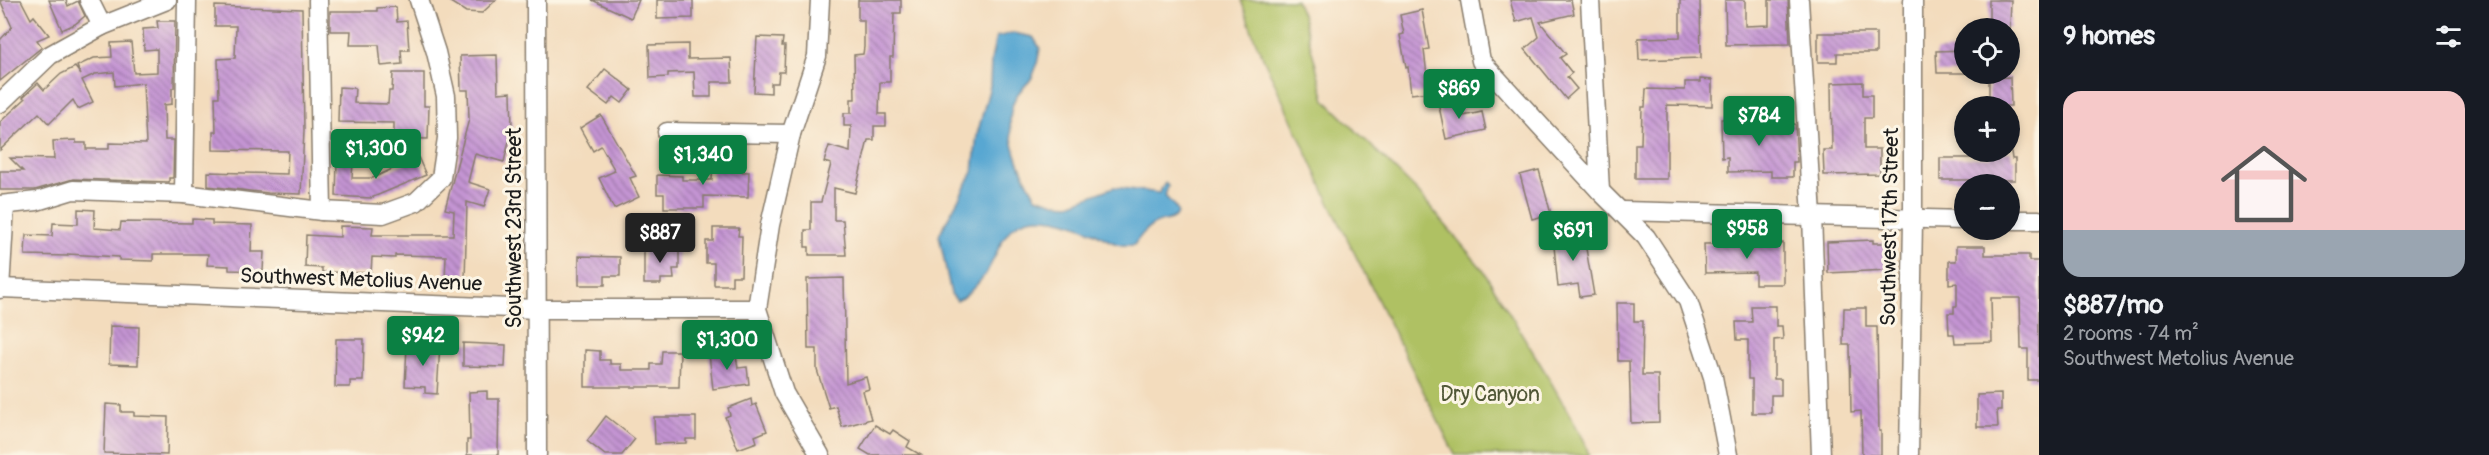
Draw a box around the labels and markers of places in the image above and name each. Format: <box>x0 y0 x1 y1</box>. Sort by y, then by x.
pin: $869 <box>1423 69 1495 120</box>
pin: $784 <box>1723 96 1795 147</box>
pin: $1,300 <box>327 129 425 180</box>
pin: $1,340 <box>654 135 752 186</box>
pin: $958 <box>1711 209 1783 260</box>
pin: $691 <box>1537 211 1609 262</box>
pin: $887 <box>624 213 696 264</box>
pin: $942 <box>387 316 459 367</box>
pin: $1,300 <box>678 320 776 371</box>

